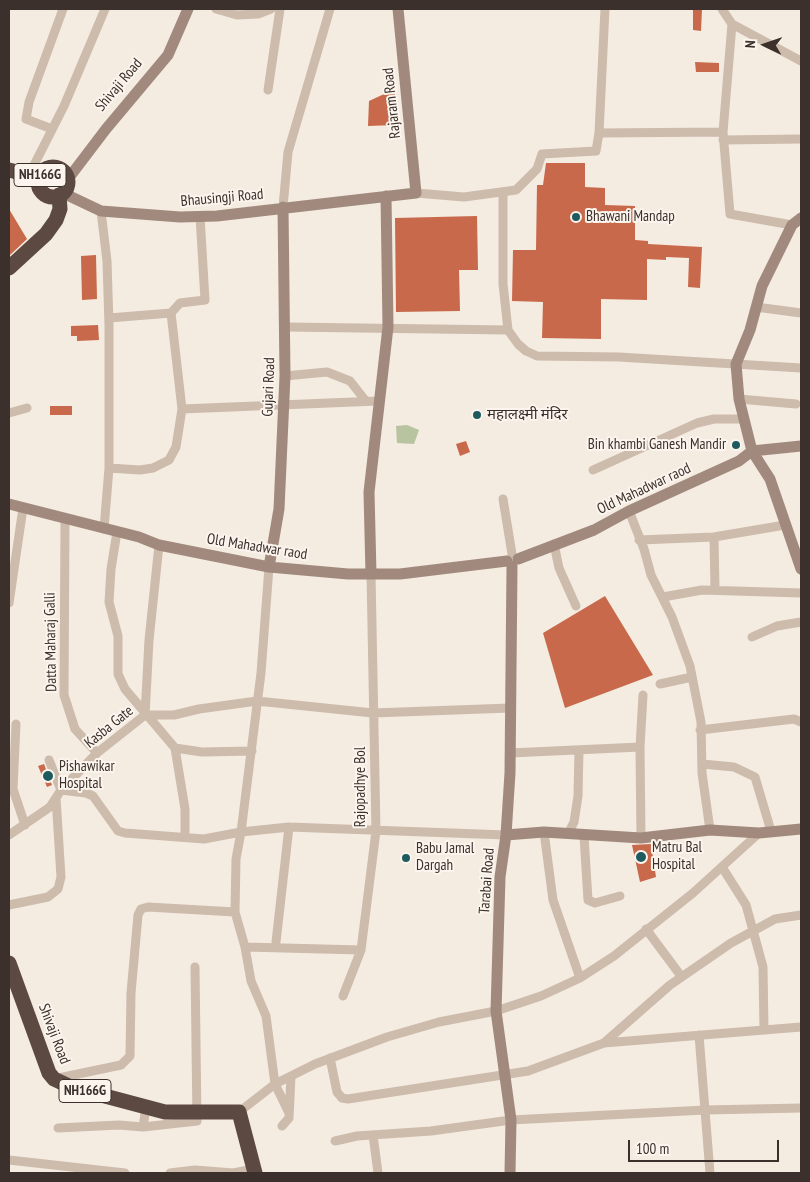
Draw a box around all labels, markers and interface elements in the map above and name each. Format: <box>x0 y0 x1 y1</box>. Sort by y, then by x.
north arrow <box>740 20 790 70</box>
text: N <box>741 40 759 48</box>
street label: Shivaji Road <box>92 55 146 115</box>
street label: Rajaram Road <box>379 67 405 139</box>
road number: NH166G <box>14 164 66 186</box>
street label: Bhausingji Road <box>180 185 264 211</box>
place label: Bhawani Mandap <box>586 208 675 226</box>
marker: Bhawani Mandap <box>570 211 582 223</box>
street label: Gujari Road <box>259 357 279 417</box>
place label: महालक्ष्मी मंदिर <box>487 406 568 424</box>
marker: महालक्ष्मी मंदिर <box>471 409 483 421</box>
place label: Bin khambi Ganesh Mandir <box>588 436 726 454</box>
marker: Bin khambi Ganesh Mandir <box>730 439 742 451</box>
street label: Old Mahadwar raod <box>594 459 694 519</box>
street label: Old Mahadwar raod <box>206 530 308 564</box>
street label: Datta Maharaj Galli <box>41 592 61 692</box>
street label: Kasba Gate <box>81 702 137 752</box>
street label: Rajopadhye Bol <box>352 747 370 827</box>
place label: Pishawikar Hospital <box>59 758 115 793</box>
marker: Pishawikar Hospital <box>41 769 55 783</box>
place label: Matru Bal Hospital <box>652 839 702 874</box>
place label: Babu Jamal Dargah <box>416 840 474 875</box>
street label: Tarabai Road <box>476 847 498 915</box>
marker: Matru Bal Hospital <box>634 850 648 864</box>
marker: Babu Jamal Dargah <box>400 852 412 864</box>
street label: Shivaji Road <box>34 1001 74 1067</box>
road number: NH166G <box>59 1080 111 1102</box>
scale bar <box>630 1130 781 1162</box>
text: 100 m <box>636 1139 669 1158</box>

